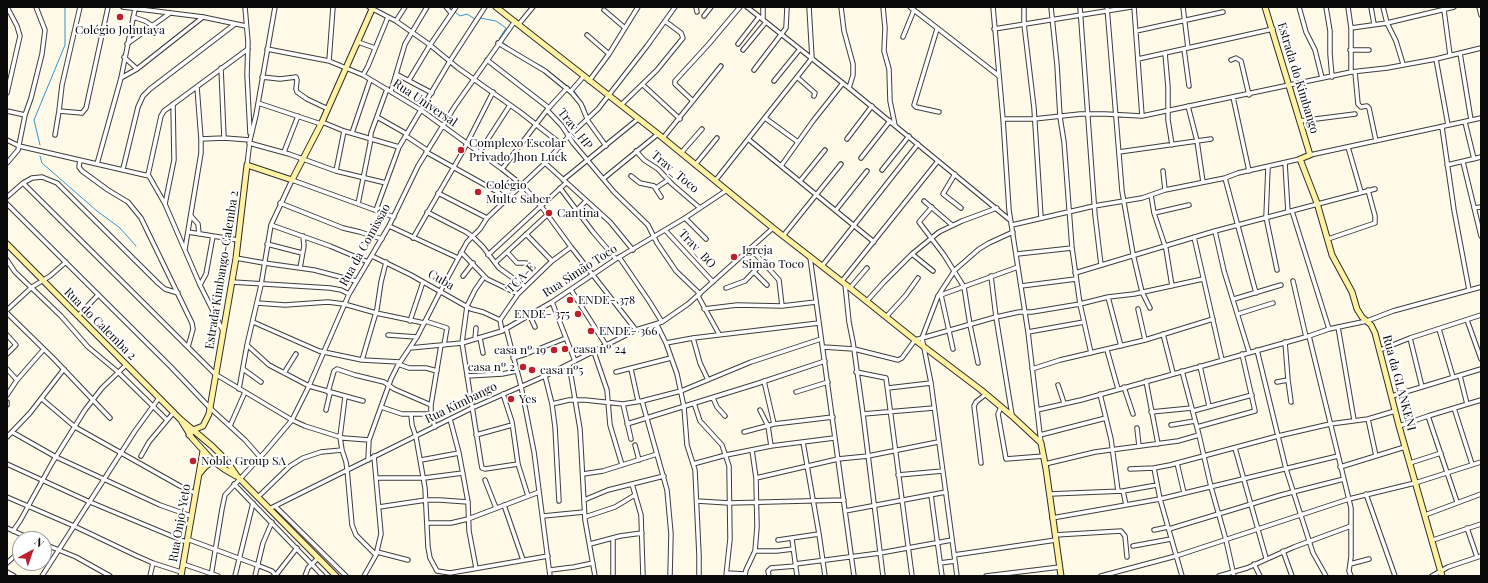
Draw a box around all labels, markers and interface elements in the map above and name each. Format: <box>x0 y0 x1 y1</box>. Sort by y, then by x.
marker: Colégio Johutaya <box>115 12 125 22</box>
street label: Estrada do Kimbango <box>1274 21 1322 135</box>
place label: Colégio Johutaya <box>75 23 165 37</box>
street label: Rua Universal <box>390 76 460 130</box>
street label: Trav_HP <box>555 106 595 152</box>
place label: Complexo Escolar Privado Jhon Luck <box>469 136 567 164</box>
marker: Complexo Escolar Privado Jhon Luck <box>456 145 466 155</box>
street label: Trav_Toco <box>648 148 702 196</box>
place label: Colégio Multe Saber <box>486 178 551 206</box>
marker: Colégio Multe Saber <box>473 187 483 197</box>
street label: Estrada Kimbango-Calemba 2 <box>202 190 242 350</box>
street label: Rua da Comissão <box>336 201 394 289</box>
place label: Cantina <box>557 206 599 220</box>
marker: Cantina <box>544 208 554 218</box>
street label: Trav_BO <box>675 227 719 271</box>
street label: Rua Simão Toco <box>540 242 620 300</box>
place label: Igreja Simão Toco <box>742 243 804 271</box>
marker: Igreja Simão Toco <box>729 252 739 262</box>
street label: TCA-E <box>503 260 539 296</box>
street label: Cuba <box>425 267 457 293</box>
street label: Rua do Calemba 2 <box>61 285 139 363</box>
place label: ENDE- 378 <box>578 293 635 307</box>
marker: ENDE- 378 <box>565 295 575 305</box>
place label: ENDE- 375 <box>514 307 570 321</box>
marker: ENDE- 375 <box>573 309 583 319</box>
place label: ENDE- 366 <box>599 324 657 338</box>
marker: ENDE- 366 <box>586 326 596 336</box>
street label: Rua da GLANKENI <box>1379 333 1419 433</box>
place label: casa nº 24 <box>573 342 626 356</box>
place label: casa nº 19 <box>494 343 546 357</box>
marker: casa nº 24 <box>560 344 570 354</box>
marker: casa nº 19 <box>549 345 559 355</box>
place label: casa nº 2 <box>468 360 515 374</box>
marker: casa nº 2 <box>518 362 528 372</box>
place label: casa nº5 <box>540 363 584 377</box>
marker: casa nº5 <box>527 365 537 375</box>
street label: Rua Kimbango <box>423 379 499 427</box>
place label: Yes <box>519 392 537 406</box>
marker: Yes <box>506 394 516 404</box>
place label: Noble Group SA <box>201 454 286 468</box>
marker: Noble Group SA <box>188 456 198 466</box>
street label: Rua Onjo-Yeto <box>166 483 194 563</box>
north arrow <box>12 531 52 571</box>
text: N <box>32 534 47 550</box>

